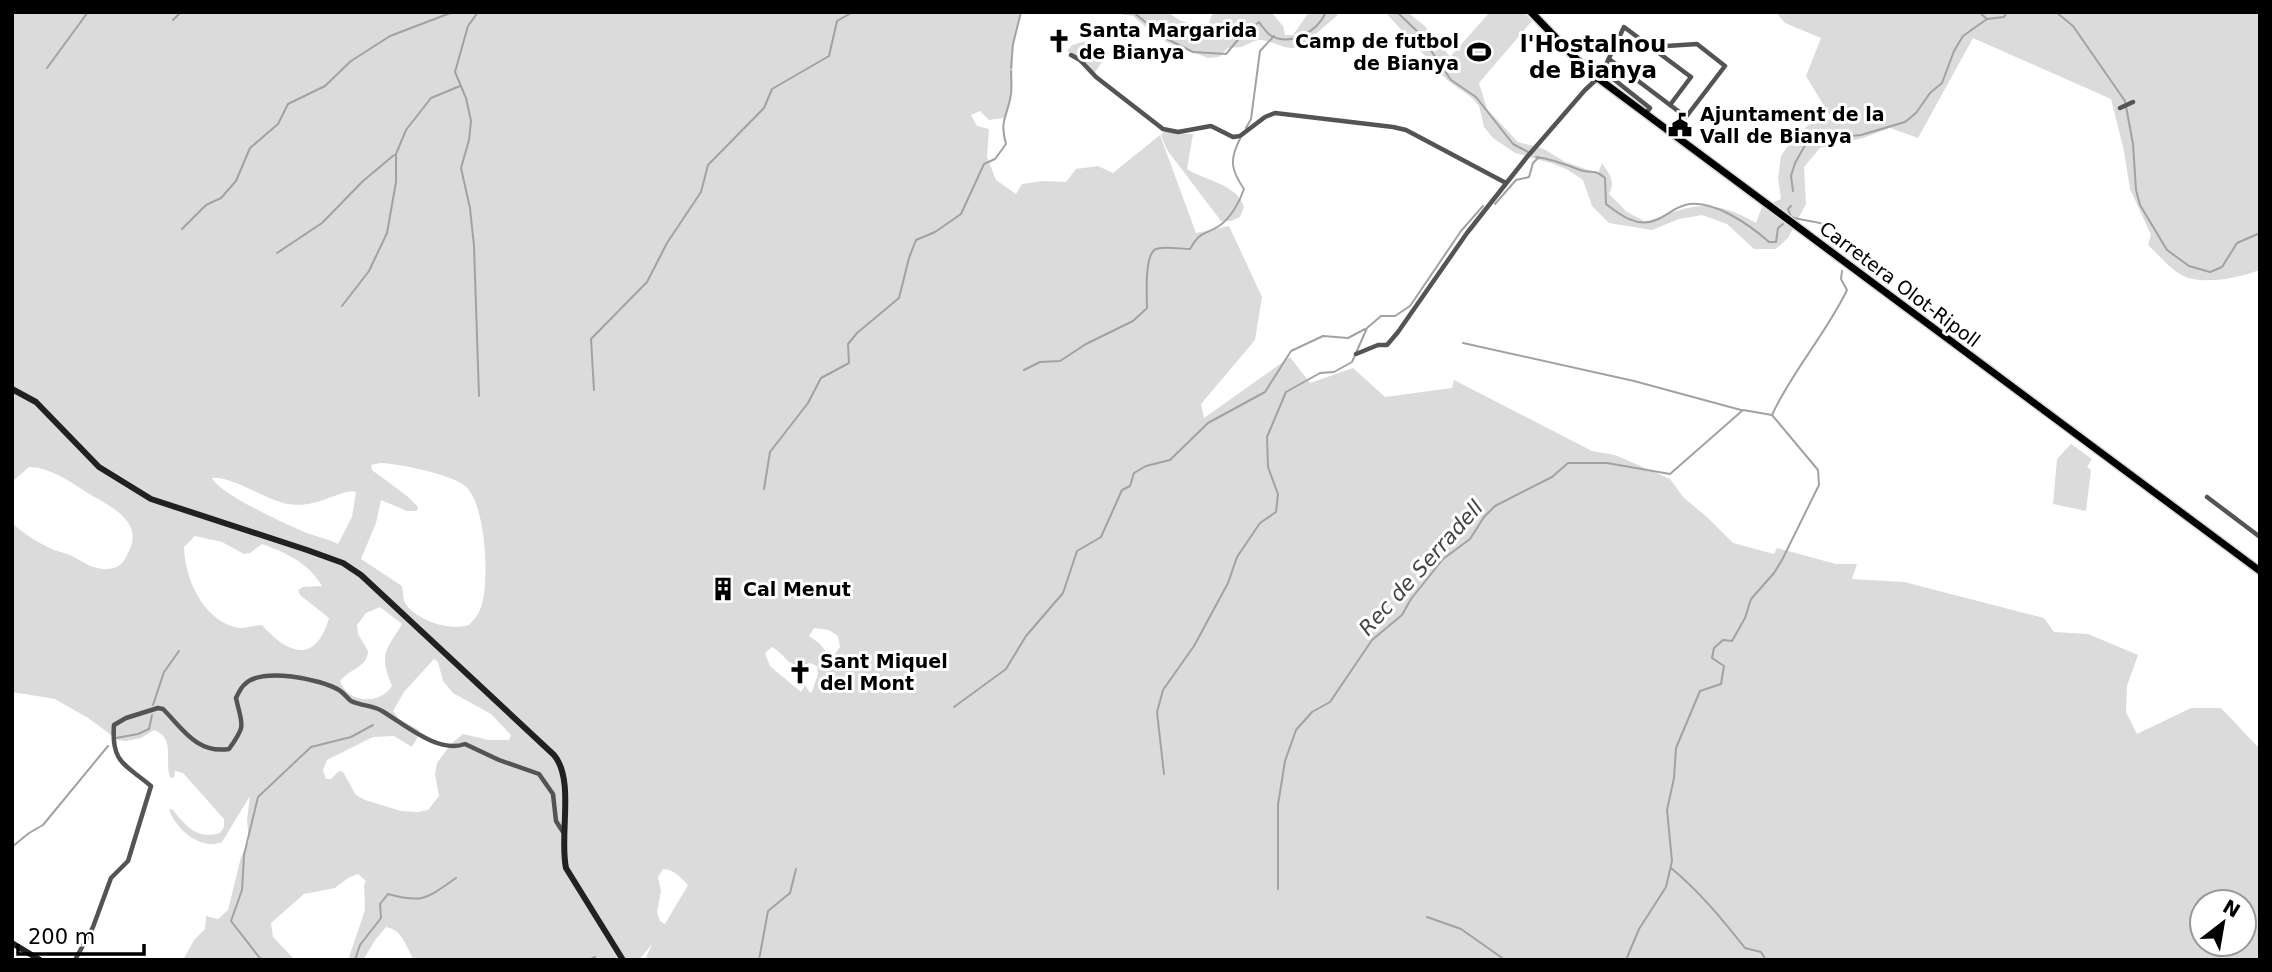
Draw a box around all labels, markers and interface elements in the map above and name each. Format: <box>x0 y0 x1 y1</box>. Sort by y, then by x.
place label: Santa Margarida de Bianya <box>1079 19 1257 63</box>
church icon: Santa Margarida de Bianya <box>1045 27 1073 55</box>
place label: Camp de futbol de Bianya <box>1295 30 1459 74</box>
district label: l'Hostalnou de Bianya <box>1520 31 1666 83</box>
sports icon: Camp de futbol de Bianya <box>1465 38 1493 66</box>
place label: Ajuntament de la Vall de Bianya <box>1700 103 1885 147</box>
public building icon: Ajuntament de la Vall de Bianya <box>1666 111 1694 139</box>
street label: Carretera Olot-Ripoll <box>1816 217 1984 351</box>
water label: Rec de Serradell <box>1354 496 1488 640</box>
building icon: Cal Menut <box>709 575 737 603</box>
place label: Cal Menut <box>743 578 851 600</box>
place label: Sant Miquel del Mont <box>820 650 948 694</box>
church icon: Sant Miquel del Mont <box>786 658 814 686</box>
north arrow <box>2188 888 2258 958</box>
text: N <box>2219 895 2244 922</box>
scale bar <box>18 912 144 956</box>
text: 200 m <box>28 925 95 949</box>

